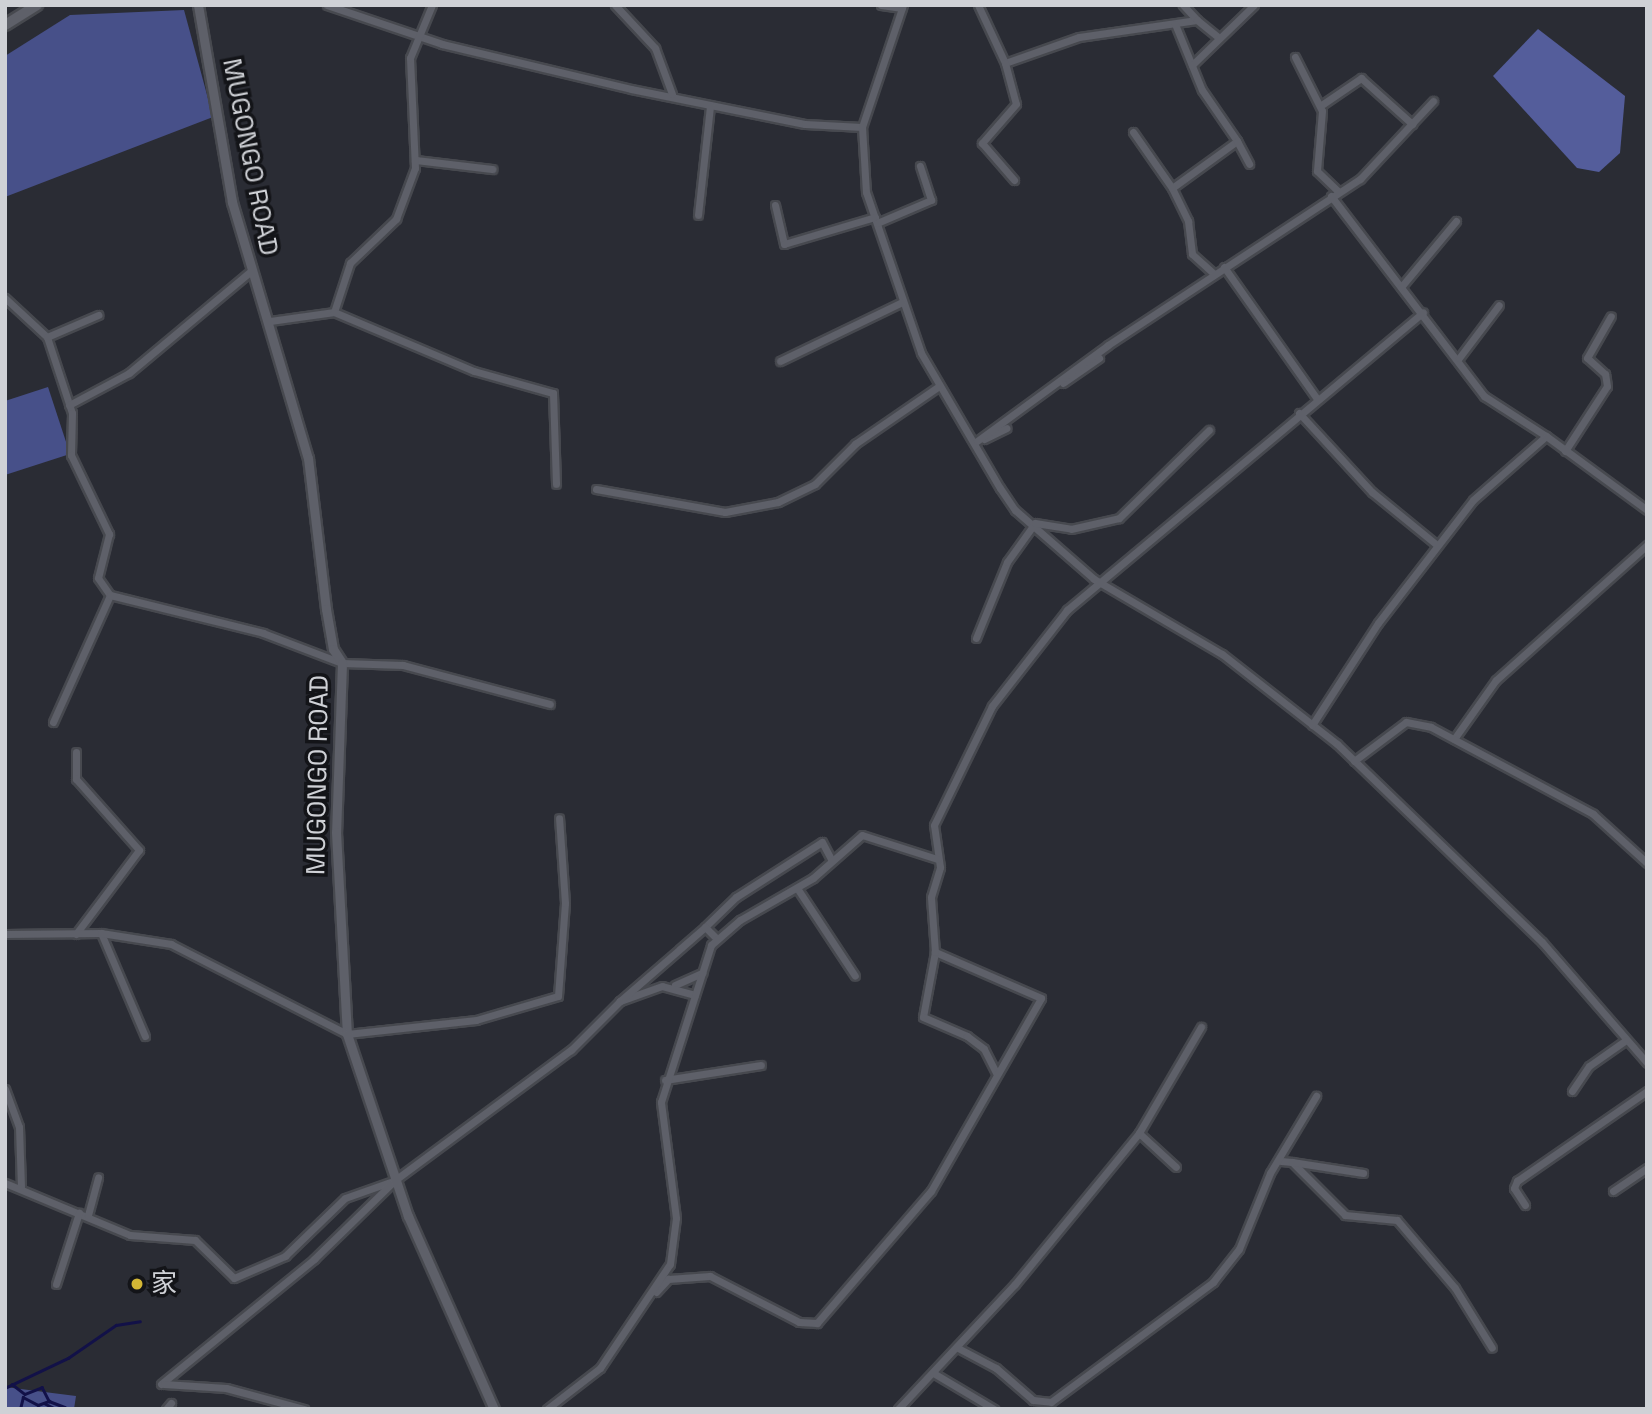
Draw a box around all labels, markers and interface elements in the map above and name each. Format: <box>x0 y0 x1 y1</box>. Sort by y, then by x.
street label: MUGONGO ROAD <box>216 56 284 258</box>
street label: MUGONGO ROAD <box>301 675 335 875</box>
place label: 家 <box>151 1268 177 1300</box>
marker: 家 <box>129 1276 145 1292</box>

